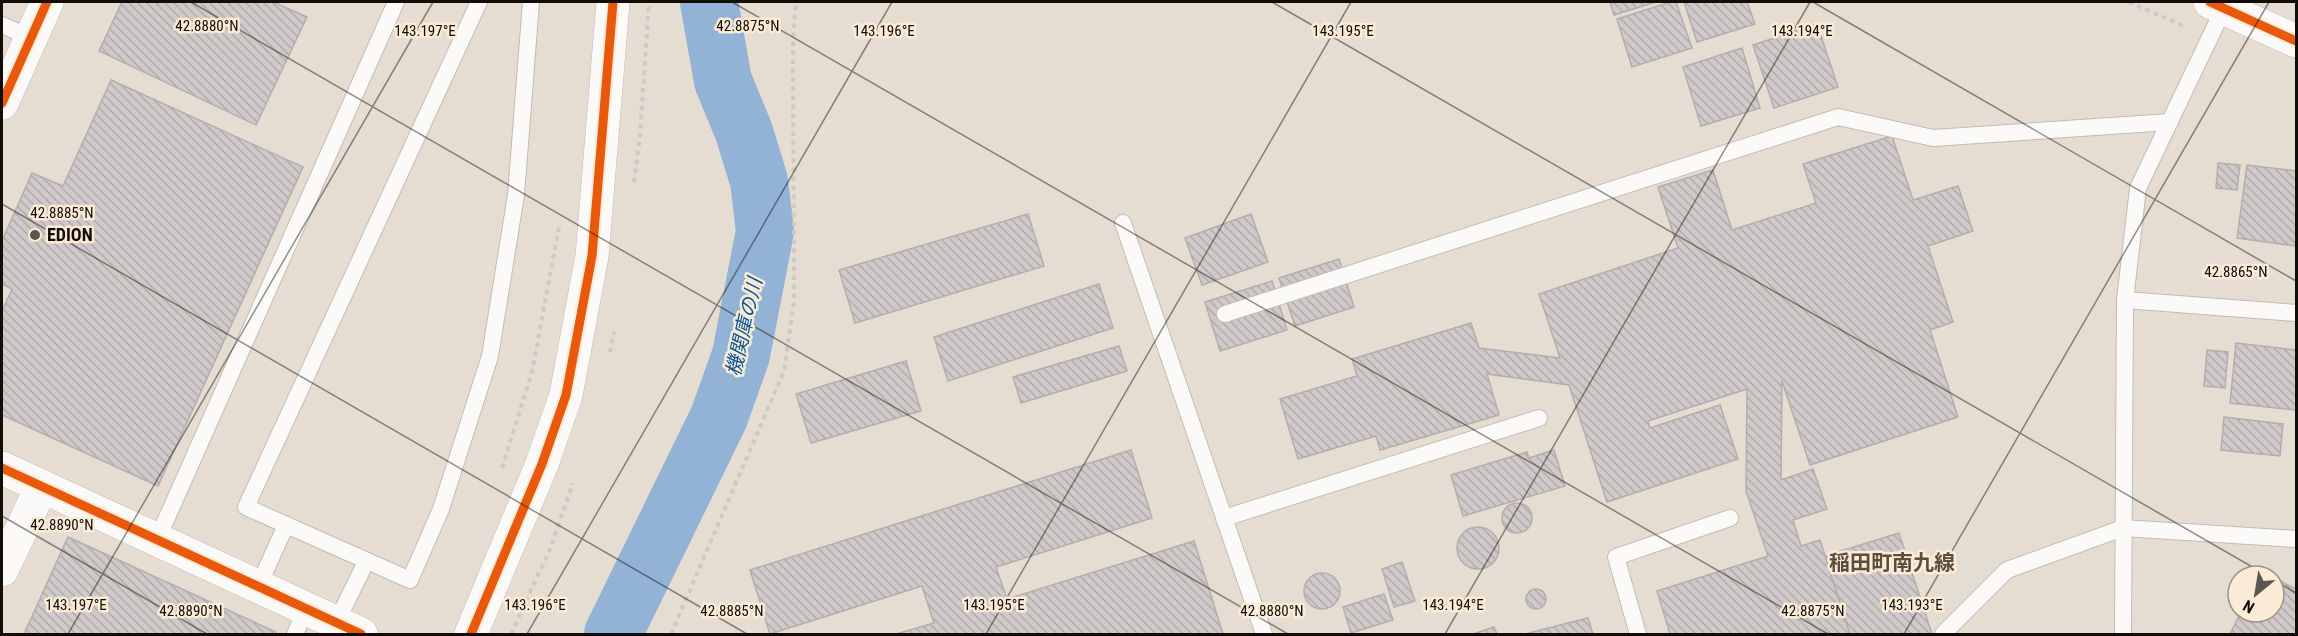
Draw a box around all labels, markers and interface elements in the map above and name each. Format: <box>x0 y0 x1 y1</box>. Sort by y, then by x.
text: 42.8880°N <box>175 17 239 35</box>
text: 42.8875°N <box>716 17 780 35</box>
text: 143.197°E <box>394 22 456 40</box>
text: 143.196°E <box>853 22 915 40</box>
text: 143.195°E <box>1312 22 1374 40</box>
text: 143.194°E <box>1771 22 1833 40</box>
text: 42.8885°N <box>30 204 94 222</box>
place label: EDION <box>47 224 93 245</box>
marker: EDION <box>28 228 42 242</box>
text: 42.8865°N <box>2204 263 2268 281</box>
water label: 機関庫の川 <box>721 274 767 378</box>
text: 42.8890°N <box>30 516 94 534</box>
district label: 稲田町南九線 <box>1829 551 1955 575</box>
north arrow <box>2226 564 2286 624</box>
text: 143.197°E <box>45 596 107 614</box>
text: 143.196°E <box>504 596 566 614</box>
text: 143.195°E <box>963 596 1025 614</box>
text: 143.194°E <box>1422 596 1484 614</box>
text: 143.193°E <box>1881 596 1943 614</box>
text: N <box>2240 596 2258 617</box>
text: 42.8890°N <box>159 602 223 620</box>
text: 42.8885°N <box>700 602 764 620</box>
text: 42.8880°N <box>1240 602 1304 620</box>
text: 42.8875°N <box>1781 602 1845 620</box>

